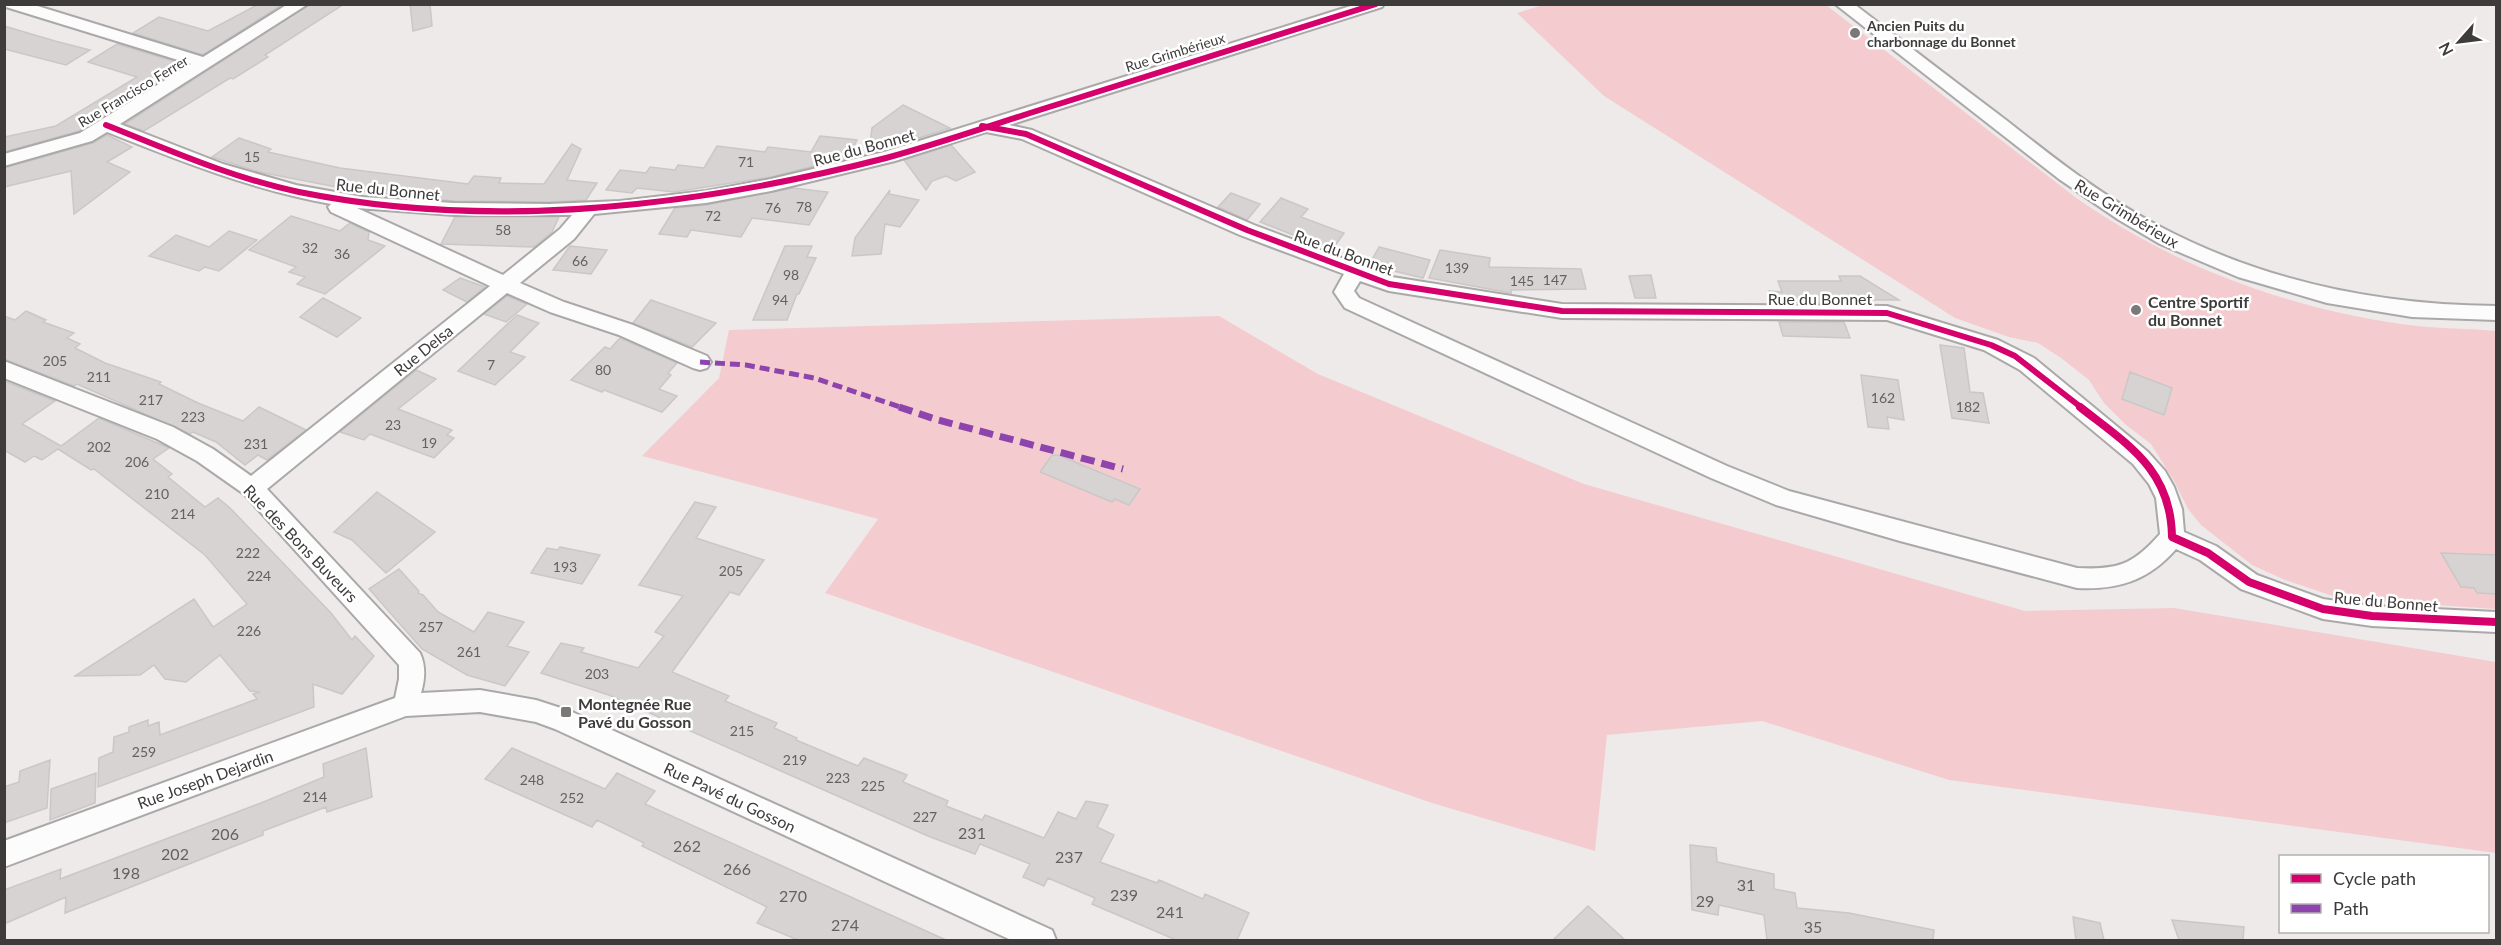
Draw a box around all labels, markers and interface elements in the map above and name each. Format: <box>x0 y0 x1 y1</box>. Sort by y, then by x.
north arrow <box>2429 12 2489 72</box>
place label: Ancien Puits du charbonnage du Bonnet <box>1866 17 2017 50</box>
marker: Ancien Puits du charbonnage du Bonnet <box>1848 26 1862 40</box>
street label: Rue Grimbérieux <box>1123 29 1227 75</box>
text: N <box>2434 39 2457 59</box>
street label: Rue Francisco Ferrer <box>75 51 191 131</box>
street label: Rue du Bonnet <box>811 124 917 170</box>
house number: 15 <box>244 148 260 165</box>
house number: 71 <box>738 153 754 170</box>
street label: Rue du Bonnet <box>335 174 441 204</box>
street label: Rue Grimbérieux <box>2072 174 2182 252</box>
house number: 78 <box>796 198 812 215</box>
house number: 76 <box>765 199 781 216</box>
house number: 72 <box>705 207 721 224</box>
house number: 58 <box>495 221 511 238</box>
street label: Rue du Bonnet <box>1292 225 1397 279</box>
house number: 32 <box>302 239 318 256</box>
house number: 36 <box>334 245 350 262</box>
house number: 66 <box>572 252 588 269</box>
house number: 139 <box>1445 259 1469 276</box>
house number: 98 <box>783 266 799 283</box>
house number: 147 <box>1543 271 1567 288</box>
house number: 145 <box>1510 272 1534 289</box>
street label: Rue du Bonnet <box>1768 289 1872 308</box>
house number: 94 <box>772 291 788 308</box>
place label: Centre Sportif du Bonnet <box>2148 292 2249 329</box>
marker: Centre Sportif du Bonnet <box>2129 303 2143 317</box>
street label: Rue Delsa <box>390 320 456 380</box>
house number: 205 <box>43 352 67 369</box>
house number: 7 <box>487 356 495 373</box>
house number: 80 <box>595 361 611 378</box>
house number: 211 <box>87 368 111 385</box>
house number: 162 <box>1871 389 1895 406</box>
house number: 217 <box>139 391 163 408</box>
house number: 182 <box>1956 398 1980 415</box>
house number: 223 <box>181 408 205 425</box>
house number: 23 <box>385 416 401 433</box>
house number: 19 <box>421 434 437 451</box>
house number: 231 <box>244 435 268 452</box>
house number: 202 <box>87 438 111 455</box>
house number: 206 <box>125 453 149 470</box>
street label: Rue des Bons Buveurs <box>240 480 362 606</box>
house number: 210 <box>145 485 169 502</box>
house number: 214 <box>171 505 195 522</box>
house number: 222 <box>236 544 260 561</box>
house number: 193 <box>553 558 577 575</box>
house number: 205 <box>719 562 743 579</box>
house number: 224 <box>247 567 271 584</box>
street label: Rue du Bonnet <box>2333 587 2439 615</box>
house number: 257 <box>419 618 443 635</box>
house number: 226 <box>237 622 261 639</box>
house number: 261 <box>457 643 481 660</box>
house number: 203 <box>585 665 609 682</box>
place label: Montegnée Rue Pavé du Gosson <box>578 694 692 731</box>
marker: Montegnée Rue Pavé du Gosson <box>559 705 573 719</box>
house number: 215 <box>730 722 754 739</box>
house number: 259 <box>132 743 156 760</box>
street label: Rue Joseph Dejardin <box>134 746 276 812</box>
house number: 219 <box>783 751 807 768</box>
street label: Rue Pavé du Gosson <box>661 758 799 836</box>
house number: 223 <box>826 769 850 786</box>
house number: 248 <box>520 771 544 788</box>
house number: 225 <box>861 777 885 794</box>
house number: 214 <box>303 788 327 805</box>
house number: 252 <box>560 789 584 806</box>
house number: 227 <box>913 808 937 825</box>
house number: 231 <box>958 823 986 842</box>
house number: 206 <box>211 824 239 843</box>
house number: 262 <box>673 836 701 855</box>
house number: 202 <box>161 844 189 863</box>
house number: 237 <box>1055 847 1083 866</box>
legend <box>2279 855 2489 933</box>
house number: 266 <box>723 859 751 878</box>
house number: 198 <box>112 863 140 882</box>
text: Cycle path <box>2333 867 2416 889</box>
house number: 31 <box>1737 875 1755 894</box>
house number: 239 <box>1110 885 1138 904</box>
house number: 270 <box>779 886 807 905</box>
house number: 29 <box>1696 891 1714 910</box>
text: Path <box>2333 897 2369 919</box>
house number: 241 <box>1156 902 1184 921</box>
house number: 274 <box>831 915 859 934</box>
house number: 35 <box>1804 917 1822 936</box>

